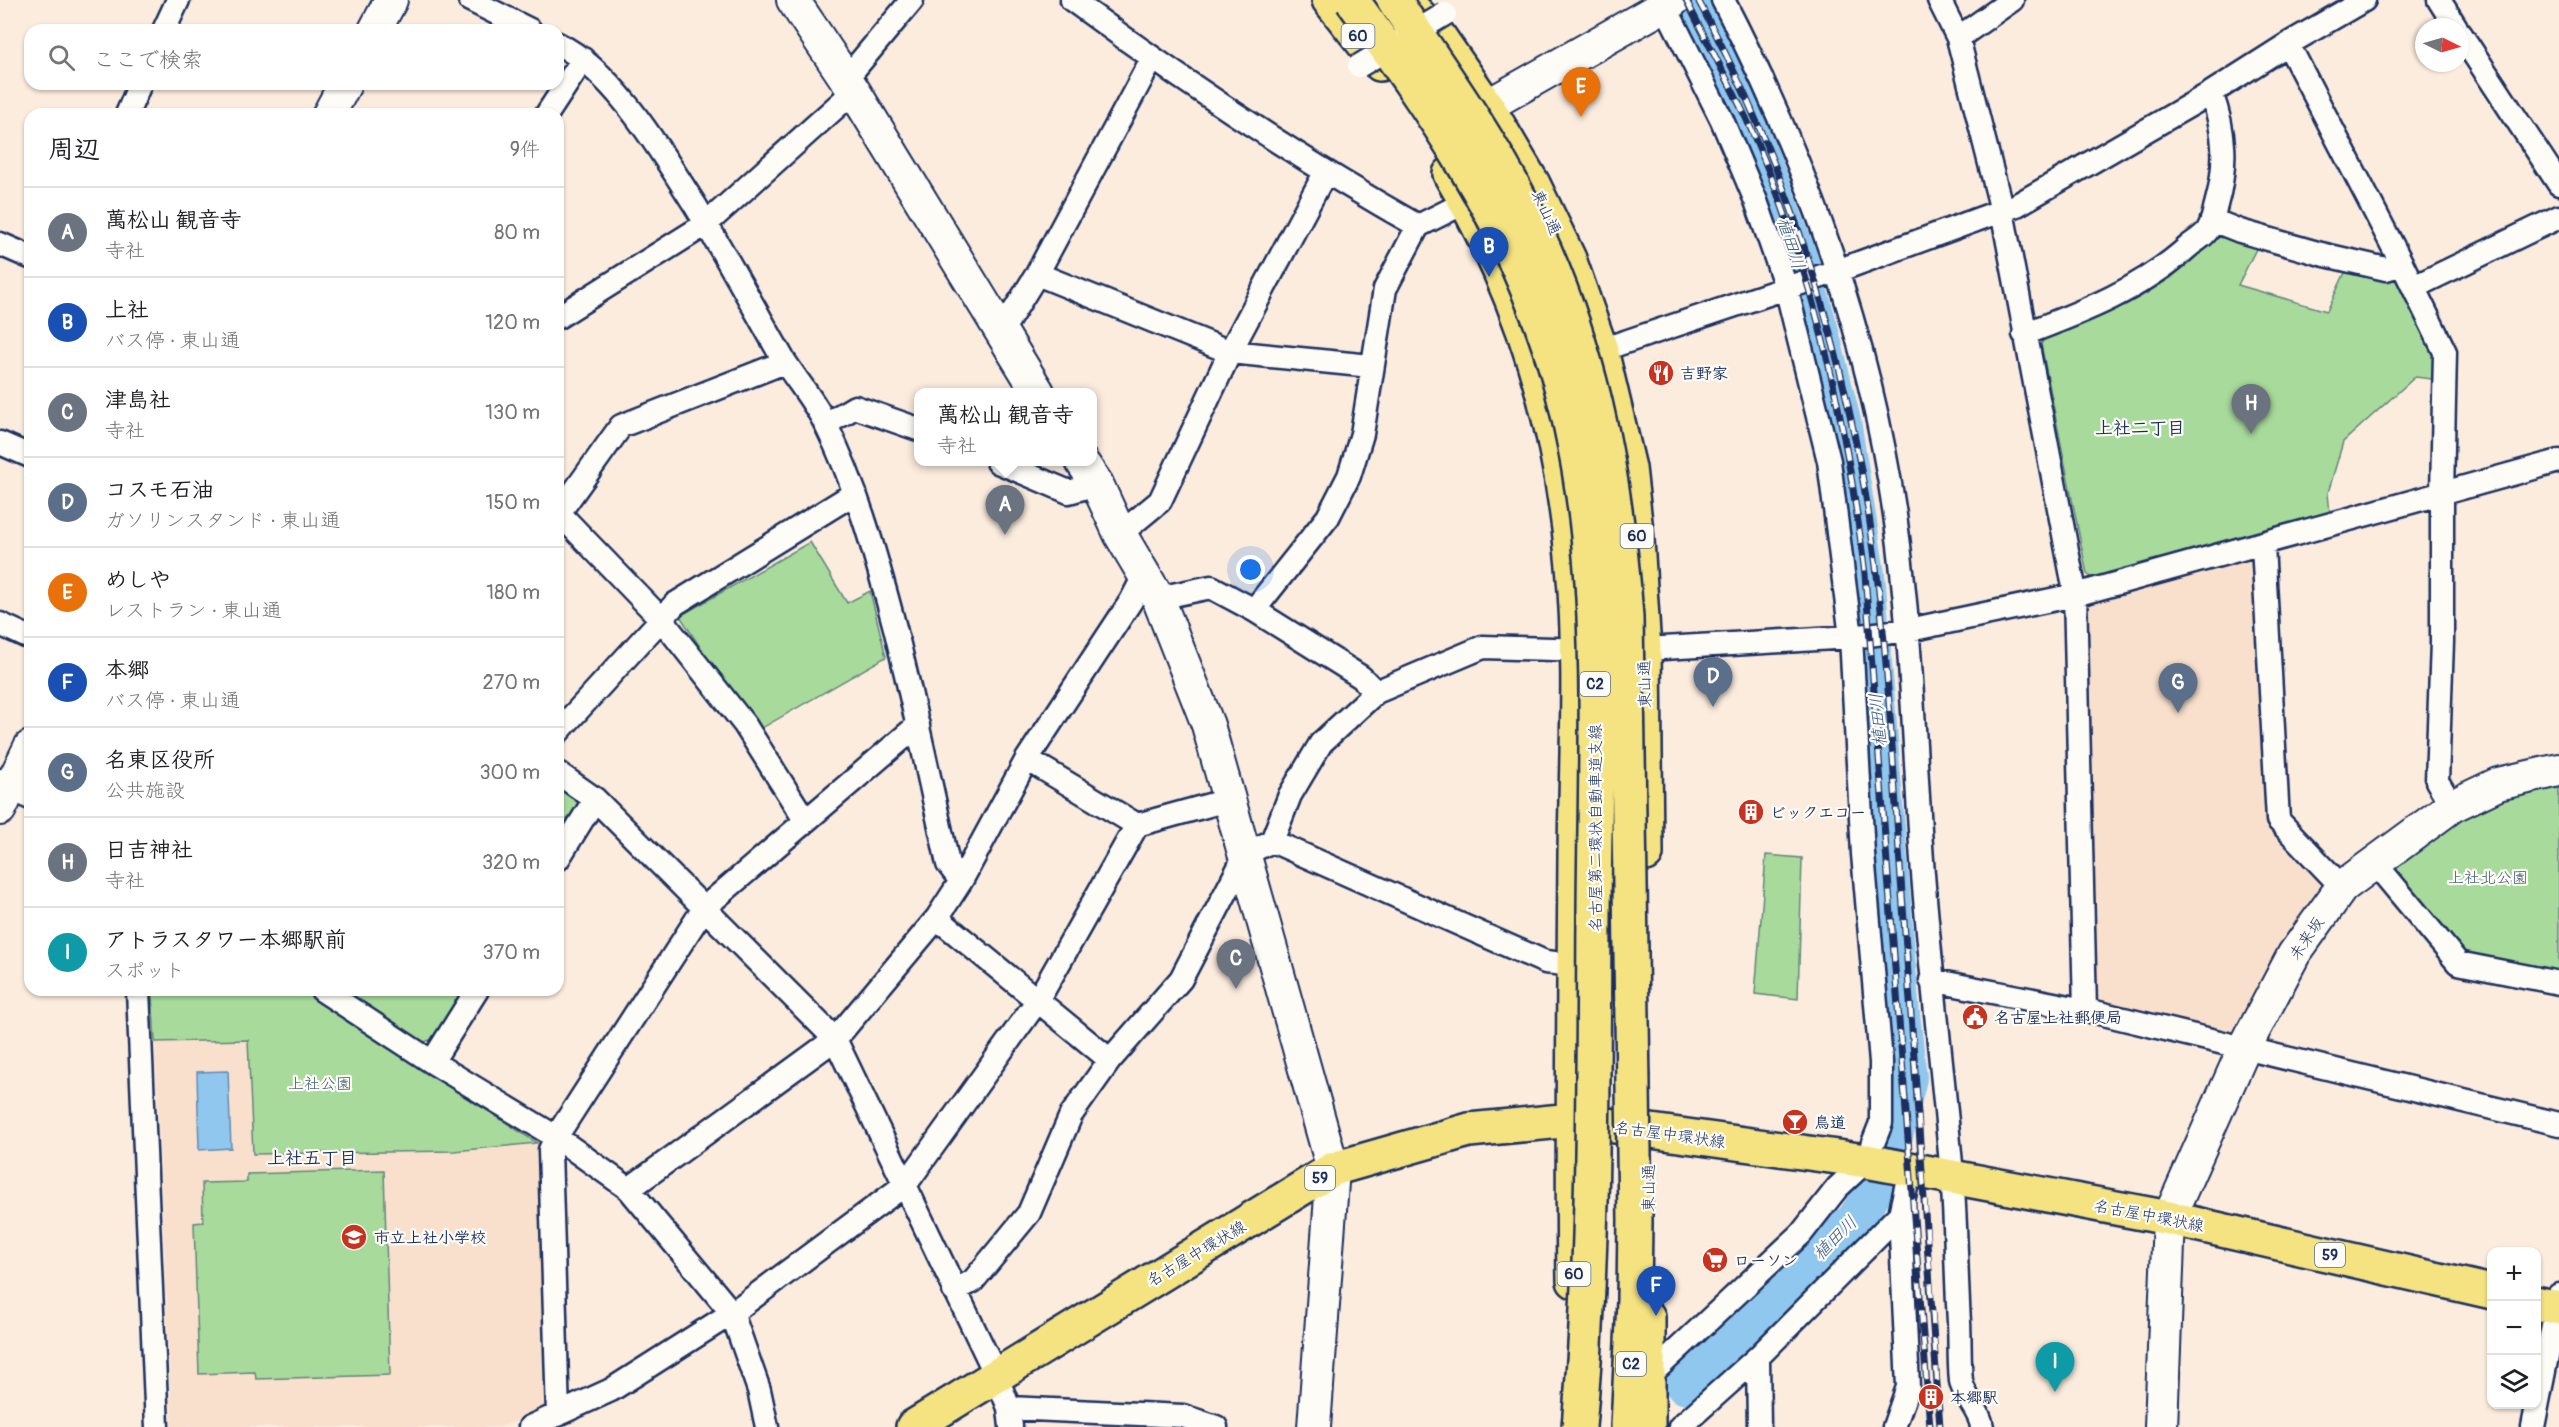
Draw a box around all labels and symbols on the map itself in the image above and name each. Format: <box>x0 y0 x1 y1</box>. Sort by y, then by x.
north arrow <box>2415 18 2469 72</box>
road number: 60 <box>1342 24 1374 48</box>
pin: E <box>1562 68 1600 117</box>
street label: 東山通 <box>1527 186 1565 238</box>
water label: 植田川 <box>1771 214 1810 272</box>
pin: B <box>1470 228 1508 277</box>
restaurant icon: 吉野家 <box>1646 358 1676 388</box>
place label: 吉野家 <box>1680 364 1728 384</box>
pin: H <box>2232 384 2270 434</box>
district label: 上社二丁目 <box>2095 417 2185 440</box>
pin: A <box>986 486 1024 535</box>
road number: 60 <box>1620 524 1654 548</box>
your location <box>1236 555 1265 584</box>
pin: D <box>1694 658 1732 707</box>
street label: 東山通 <box>1635 660 1655 708</box>
pin: G <box>2158 664 2198 713</box>
road number: C2 <box>1580 672 1610 696</box>
water label: 植田川 <box>1865 692 1892 748</box>
street label: 名古屋第二環状自動車道支線 <box>1586 724 1606 932</box>
building icon: ビックエコー <box>1736 797 1766 827</box>
place label: ビックエコー <box>1770 803 1866 823</box>
park label: 上社北公園 <box>2448 868 2528 888</box>
street label: 未来坂 <box>2285 913 2329 964</box>
pin: C <box>1216 940 1256 989</box>
public building icon: 名古屋上社郵便局 <box>1960 1002 1990 1032</box>
place label: 名古屋上社郵便局 <box>1994 1008 2122 1028</box>
park label: 上社公園 <box>288 1074 352 1094</box>
bar icon: 鳥道 <box>1780 1107 1810 1137</box>
place label: 鳥道 <box>1814 1113 1846 1133</box>
street label: 名古屋中環状線 <box>1613 1117 1727 1153</box>
district label: 上社五丁目 <box>267 1147 357 1170</box>
street label: 東山通 <box>1639 1164 1659 1212</box>
road number: 59 <box>1305 1166 1335 1190</box>
street label: 名古屋中環状線 <box>2092 1195 2206 1236</box>
water label: 植田川 <box>1808 1211 1863 1266</box>
street label: 名古屋中環状線 <box>1143 1216 1250 1291</box>
school or university icon: 市立上社小学校 <box>339 1222 369 1252</box>
place label: 市立上社小学校 <box>374 1228 486 1248</box>
road number: 59 <box>2315 1243 2345 1267</box>
supermarket icon: ローソン <box>1700 1245 1730 1275</box>
place label: ローソン <box>1734 1251 1798 1271</box>
road number: 60 <box>1558 1262 1590 1286</box>
pin: F <box>1636 1266 1676 1316</box>
pin: I <box>2036 1342 2074 1392</box>
road number: C2 <box>1616 1352 1646 1376</box>
building icon: 本郷駅 <box>1916 1382 1946 1412</box>
place label: 本郷駅 <box>1950 1388 1998 1408</box>

